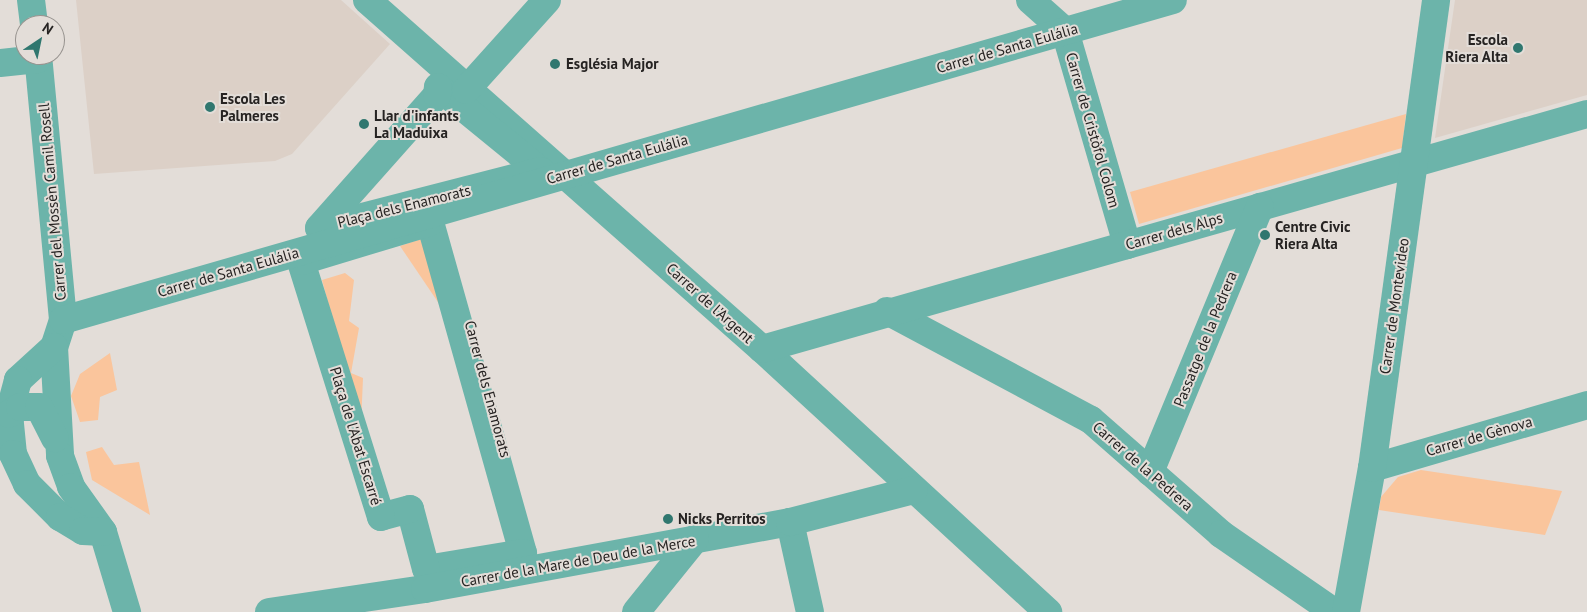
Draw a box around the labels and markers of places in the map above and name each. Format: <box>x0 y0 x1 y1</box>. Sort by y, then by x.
place label: Escola Riera Alta <box>1445 30 1508 65</box>
marker: Escola Riera Alta <box>1512 42 1524 54</box>
place label: Església Major <box>566 55 659 73</box>
marker: Església Major <box>548 57 562 71</box>
place label: Escola Les Palmeres <box>220 89 285 124</box>
marker: Escola Les Palmeres <box>204 101 216 113</box>
place label: Llar d'infants La Maduixa <box>374 106 459 141</box>
marker: Llar d'infants La Maduixa <box>358 118 370 130</box>
place label: Centre Civic Riera Alta <box>1275 217 1351 252</box>
marker: Centre Civic Riera Alta <box>1259 229 1271 241</box>
place label: Nicks Perritos <box>678 510 766 528</box>
marker: Nicks Perritos <box>662 513 674 525</box>

